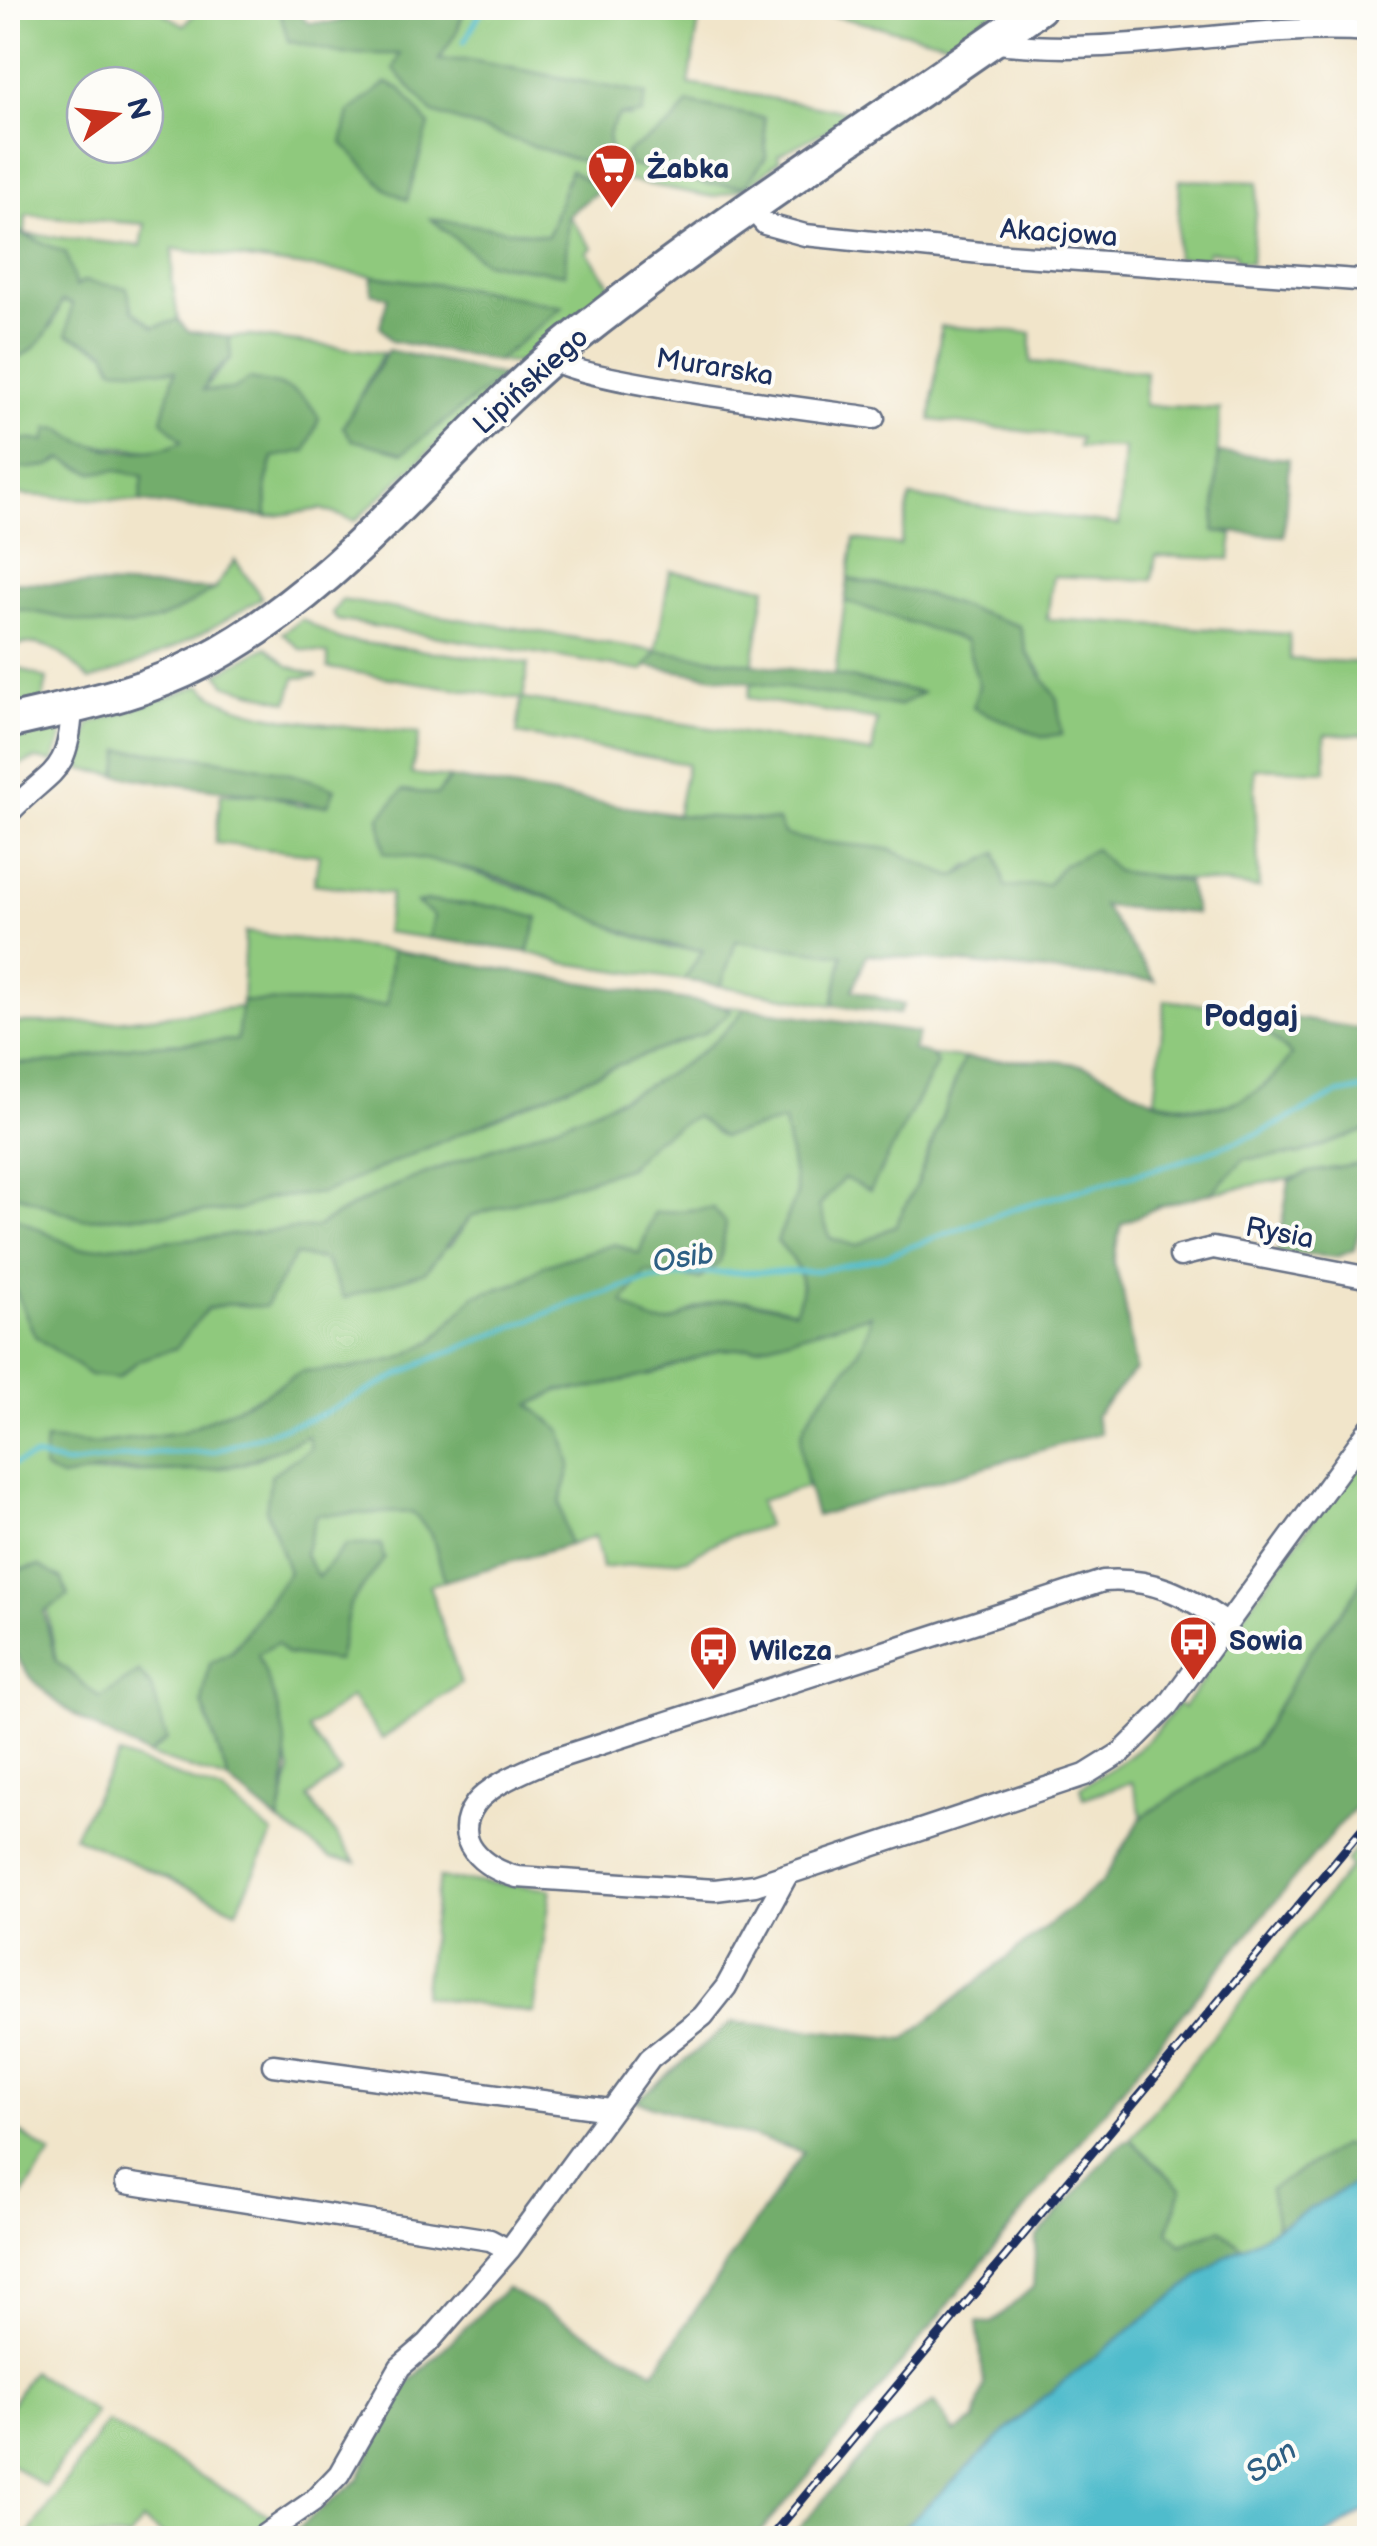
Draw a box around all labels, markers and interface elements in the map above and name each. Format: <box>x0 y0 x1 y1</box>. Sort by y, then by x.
north arrow <box>65 65 165 165</box>
text: N <box>119 94 156 123</box>
supermarket icon: Żabka <box>586 142 638 210</box>
place label: Żabka <box>647 151 729 186</box>
street label: Akacjowa <box>999 213 1119 254</box>
street label: Lipińskiego <box>467 321 595 441</box>
street label: Murarska <box>654 342 776 393</box>
district label: Podgaj <box>1204 999 1298 1035</box>
street label: Rysia <box>1243 1211 1317 1256</box>
water label: Osib <box>650 1235 716 1281</box>
bus stop icon: Sowia <box>1168 1614 1220 1682</box>
bus stop icon: Wilcza <box>688 1624 740 1692</box>
place label: Sowia <box>1229 1625 1303 1658</box>
place label: Wilcza <box>749 1635 832 1668</box>
water label: San <box>1239 2432 1304 2491</box>

